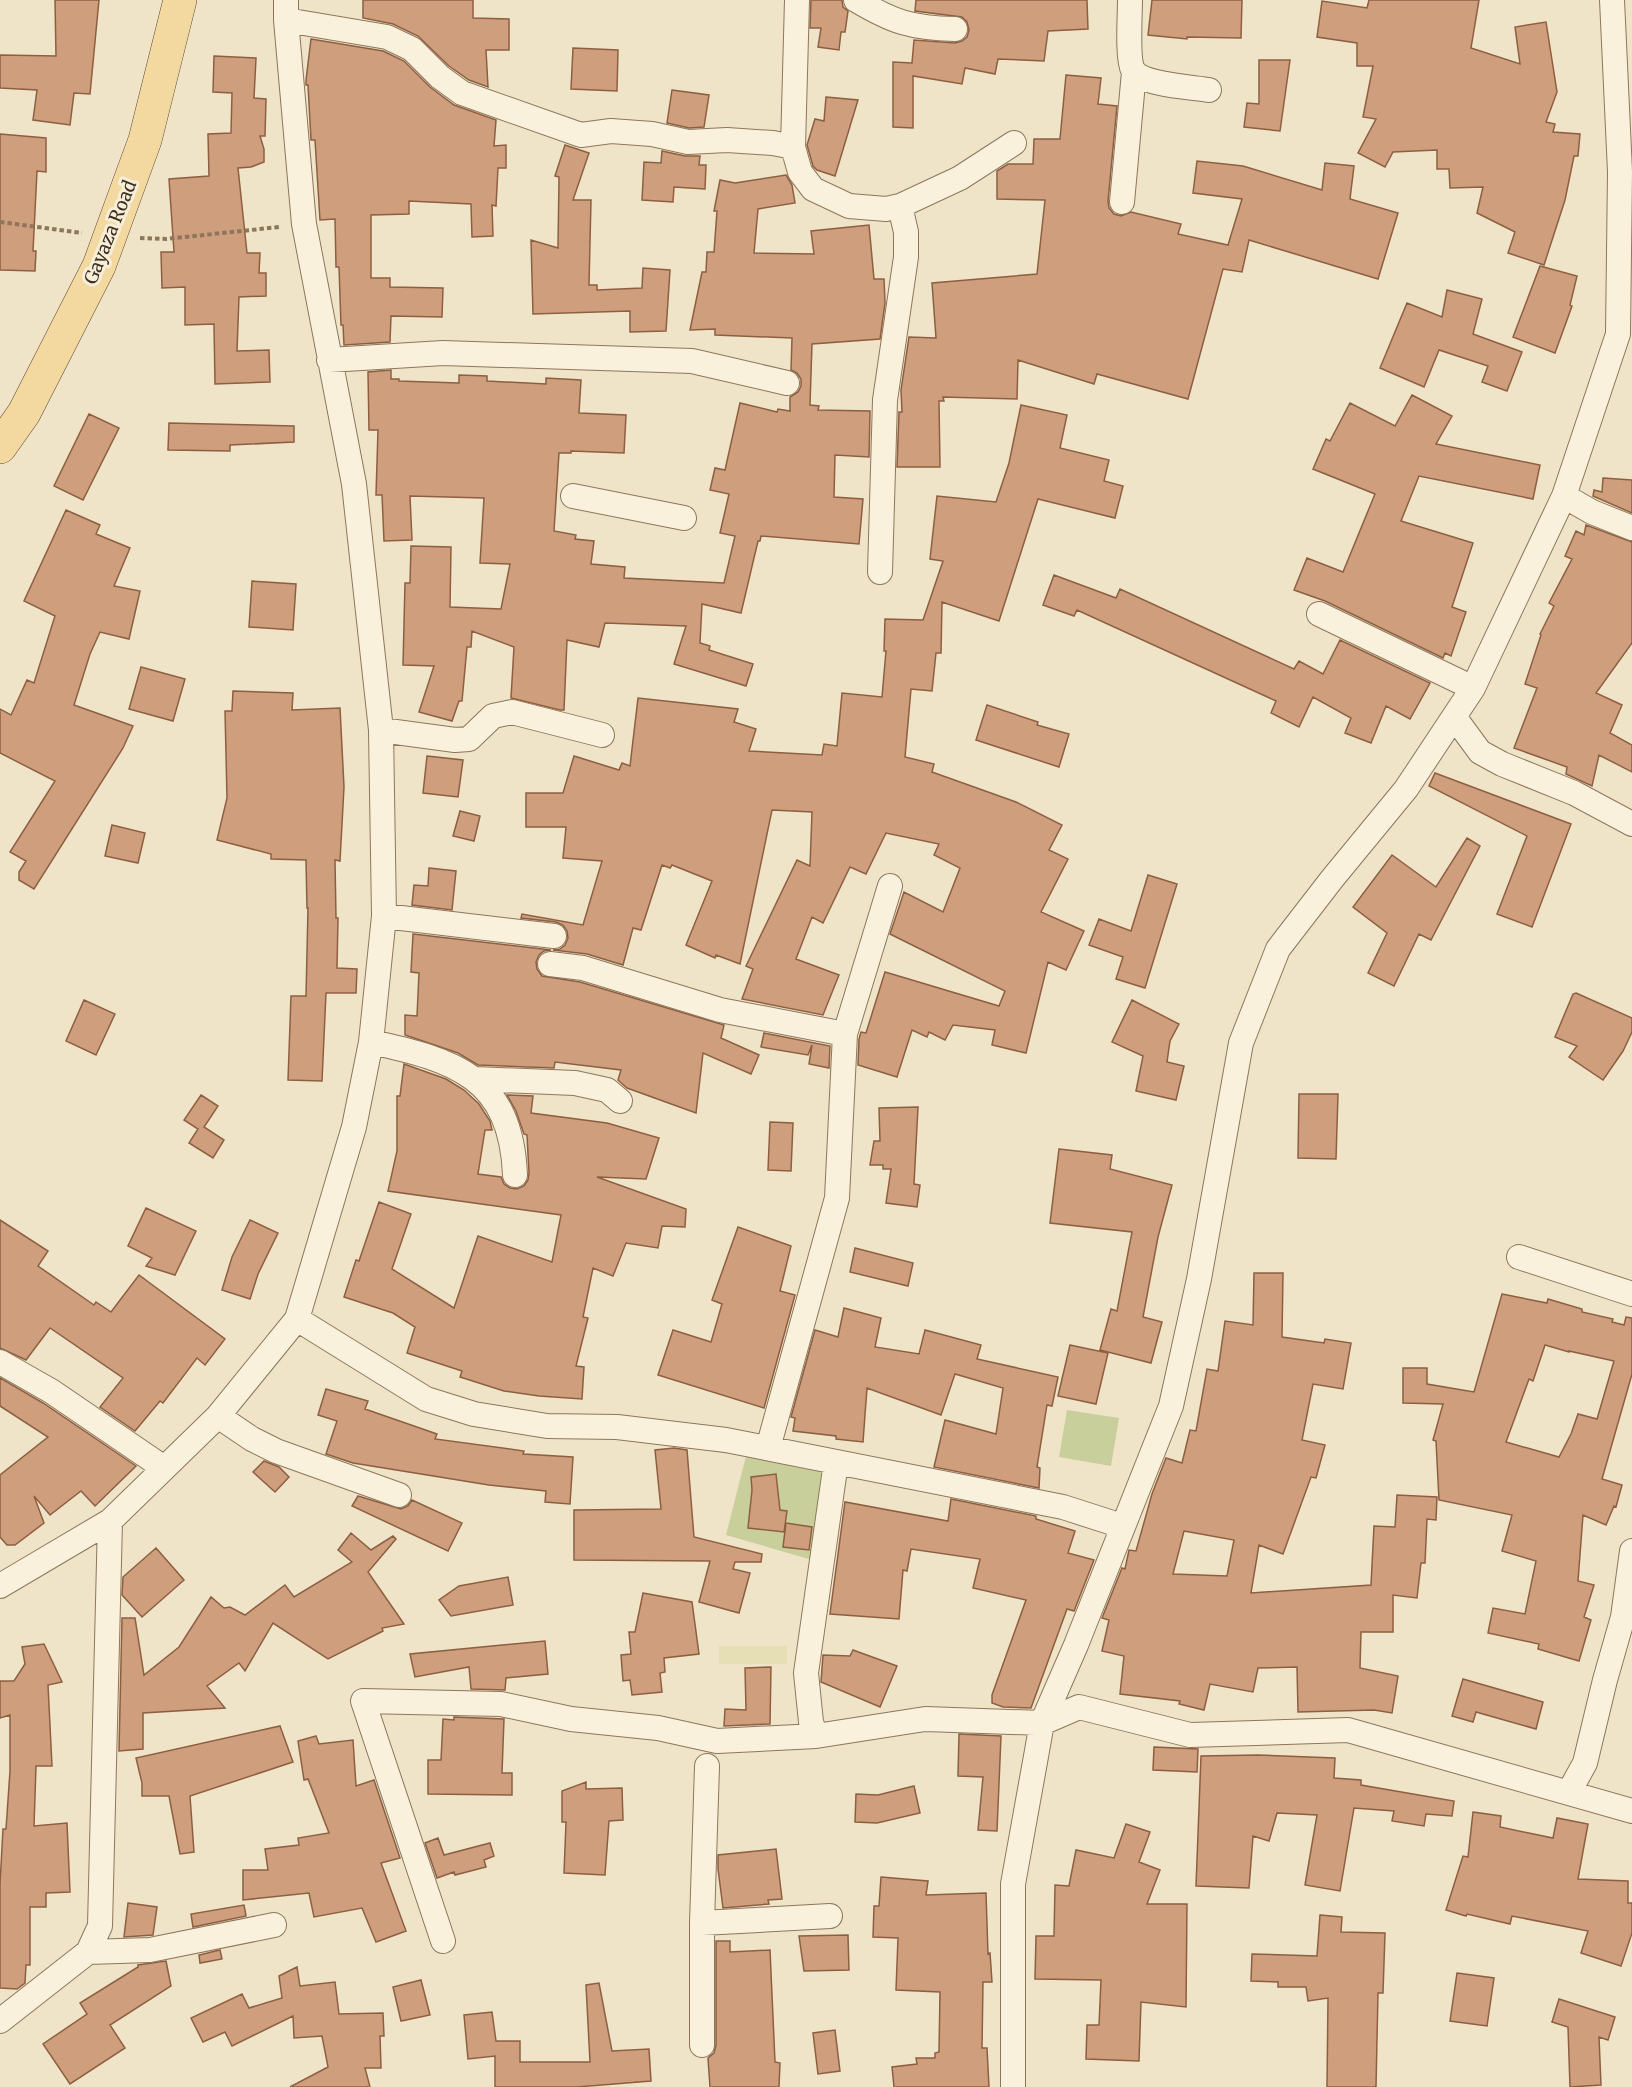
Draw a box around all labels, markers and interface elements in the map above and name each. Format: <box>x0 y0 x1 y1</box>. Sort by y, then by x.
street label: Gayaza Road <box>79 176 141 287</box>

